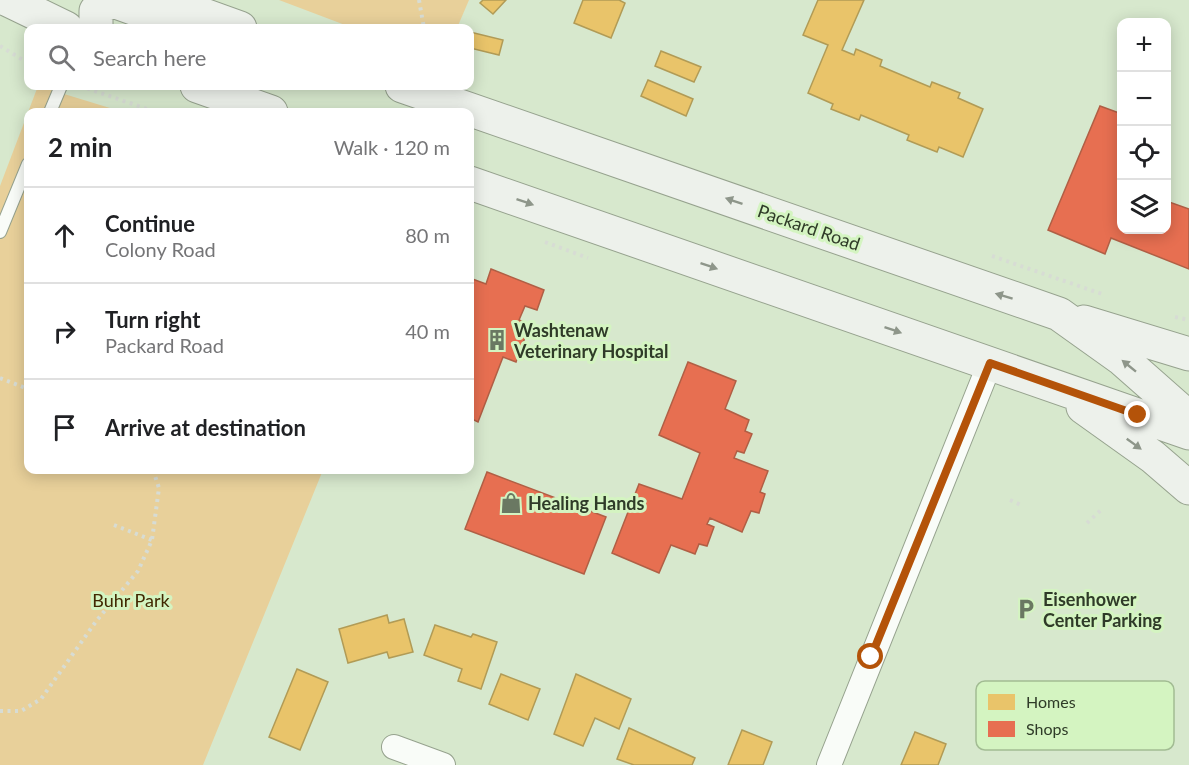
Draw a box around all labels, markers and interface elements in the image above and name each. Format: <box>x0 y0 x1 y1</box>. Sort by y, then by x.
map controls <box>1117 18 1171 234</box>
button: + <box>1117 18 1171 72</box>
search box <box>24 24 474 90</box>
icon: search <box>45 41 78 74</box>
text: Search here <box>93 44 206 71</box>
button: − <box>1117 72 1171 126</box>
button: locate <box>1117 126 1171 180</box>
text: 2 min <box>48 131 112 163</box>
text: Walk · 120 m <box>334 135 450 159</box>
button: layers <box>1117 180 1171 234</box>
one-way arrow <box>725 196 743 206</box>
one-way arrow <box>516 198 534 208</box>
street label: Packard Road <box>755 199 863 255</box>
text: Continue <box>105 210 195 237</box>
icon: ahead <box>48 219 81 252</box>
text: 80 m <box>405 223 450 247</box>
text: Colony Road <box>105 237 216 261</box>
one-way arrow <box>700 262 718 271</box>
one-way arrow <box>995 291 1013 300</box>
text: Turn right <box>105 306 200 333</box>
icon: right <box>48 315 81 348</box>
text: 40 m <box>405 319 450 343</box>
place label: Washtenaw Veterinary Hospital <box>513 319 668 362</box>
one-way arrow <box>884 326 902 336</box>
building icon: Washtenaw Veterinary Hospital <box>485 328 509 352</box>
text: Packard Road <box>105 333 224 357</box>
one-way arrow <box>1121 359 1137 372</box>
route end <box>1124 401 1150 427</box>
icon: arrive <box>48 411 81 444</box>
text: Arrive at destination <box>105 414 306 441</box>
one-way arrow <box>1126 438 1142 450</box>
shop icon: Healing Hands <box>499 491 523 515</box>
place label: Healing Hands <box>528 492 645 514</box>
place label: Eisenhower Center Parking <box>1043 588 1162 631</box>
park label: Buhr Park <box>92 589 171 611</box>
parking icon: Eisenhower Center Parking <box>1014 597 1038 621</box>
route start <box>857 643 883 669</box>
legend <box>976 681 1174 750</box>
text: Homes <box>1026 692 1076 711</box>
text: Shops <box>1026 719 1069 738</box>

